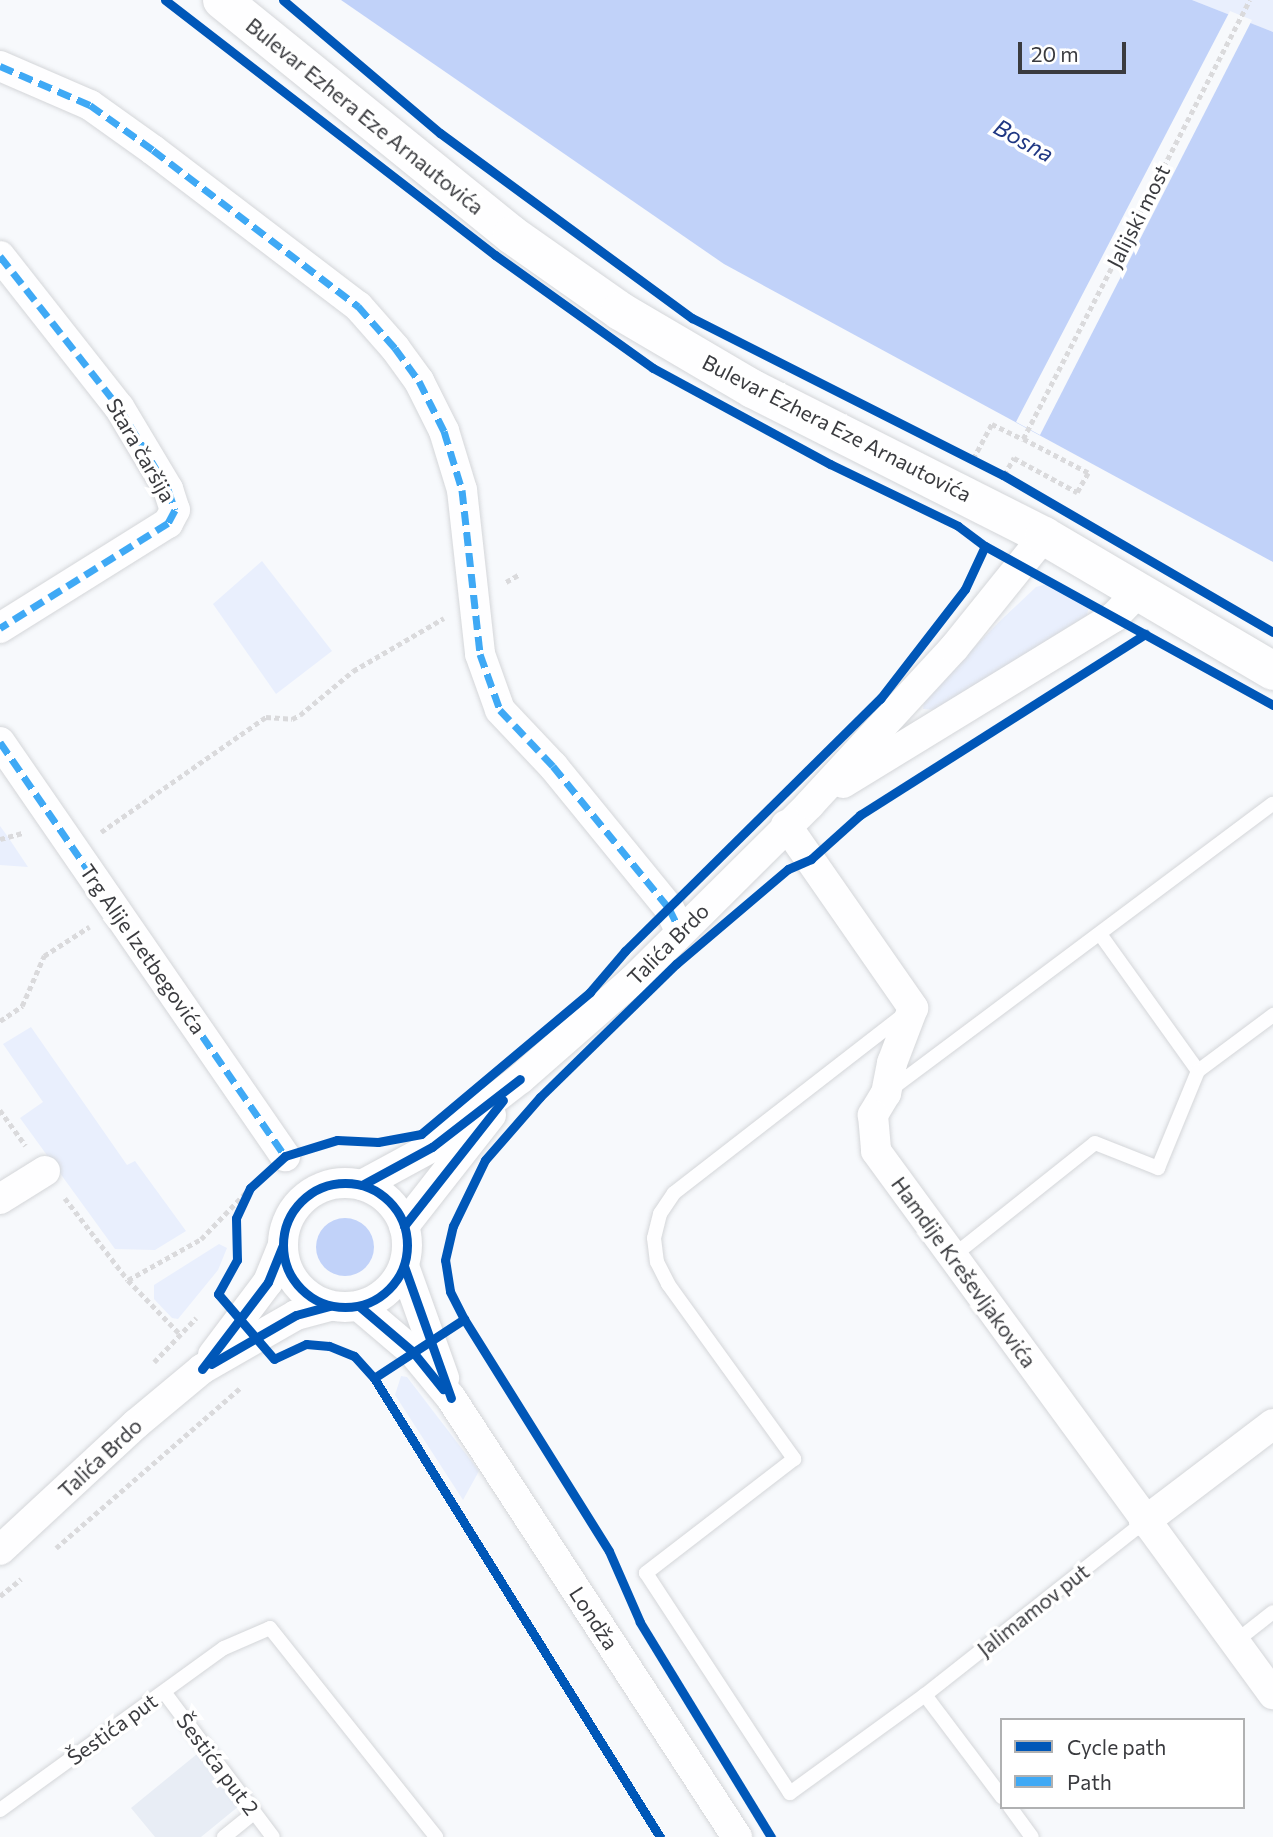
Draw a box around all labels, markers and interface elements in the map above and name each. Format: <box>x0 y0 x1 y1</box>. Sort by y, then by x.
street label: Bulevar Ezhera Eze Arnautovića <box>241 12 489 220</box>
scale bar <box>1021 28 1130 72</box>
text: 20 m <box>1031 41 1079 66</box>
water label: Bosna <box>989 112 1059 168</box>
street label: Jalijski most <box>1101 160 1175 272</box>
street label: Bulevar Ezhera Eze Arnautovića <box>698 349 976 507</box>
street label: Stara čaršija <box>101 394 181 506</box>
street label: Trg Alije Izetbegovića <box>75 859 211 1039</box>
street label: Talića Brdo <box>622 898 714 990</box>
street label: Hamdije Kreševljakovića <box>886 1172 1042 1372</box>
street label: Talića Brdo <box>53 1413 147 1503</box>
street label: Jalimamov put <box>972 1558 1094 1662</box>
street label: Londža <box>564 1582 624 1654</box>
street label: Šestića put <box>62 1688 162 1770</box>
street label: Šestića put 2 <box>172 1708 264 1820</box>
legend <box>1000 1718 1245 1809</box>
text: Cycle path <box>1067 1734 1166 1759</box>
text: Path <box>1067 1769 1112 1794</box>

